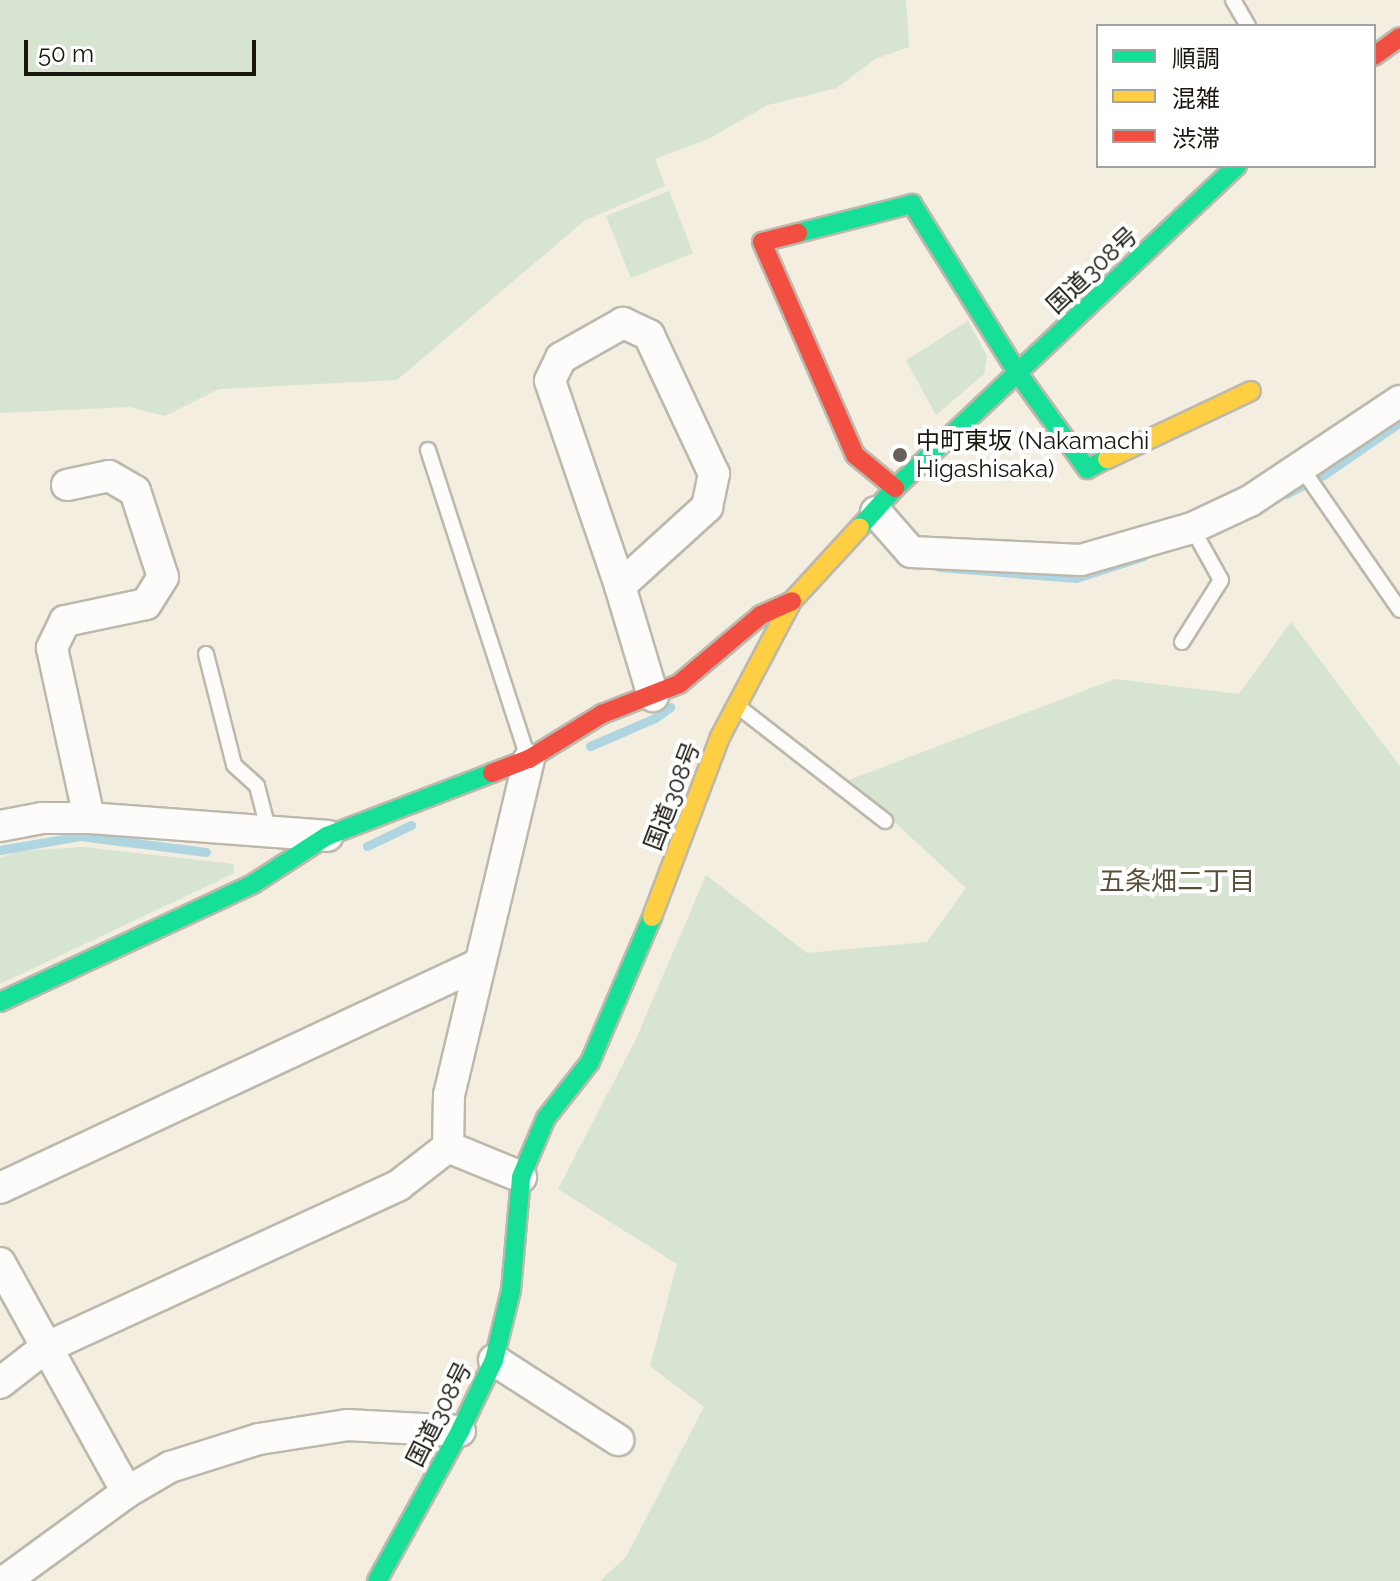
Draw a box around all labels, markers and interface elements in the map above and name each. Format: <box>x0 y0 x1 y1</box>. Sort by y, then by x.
scale bar <box>28 24 260 74</box>
legend <box>1096 24 1376 168</box>
text: 50 m <box>38 39 94 68</box>
text: 順調 <box>1172 44 1220 73</box>
text: 混雑 <box>1172 84 1220 113</box>
text: 渋滞 <box>1172 124 1220 153</box>
street label: 国道308号 <box>1041 221 1143 319</box>
place label: 中町東坂 (Nakamachi Higashisaka) <box>916 427 1149 483</box>
marker: 中町東坂 (Nakamachi Higashisaka) <box>891 446 909 464</box>
street label: 国道308号 <box>638 738 706 854</box>
district label: 五条畑二丁目 <box>1099 866 1255 898</box>
street label: 国道308号 <box>400 1357 478 1471</box>

